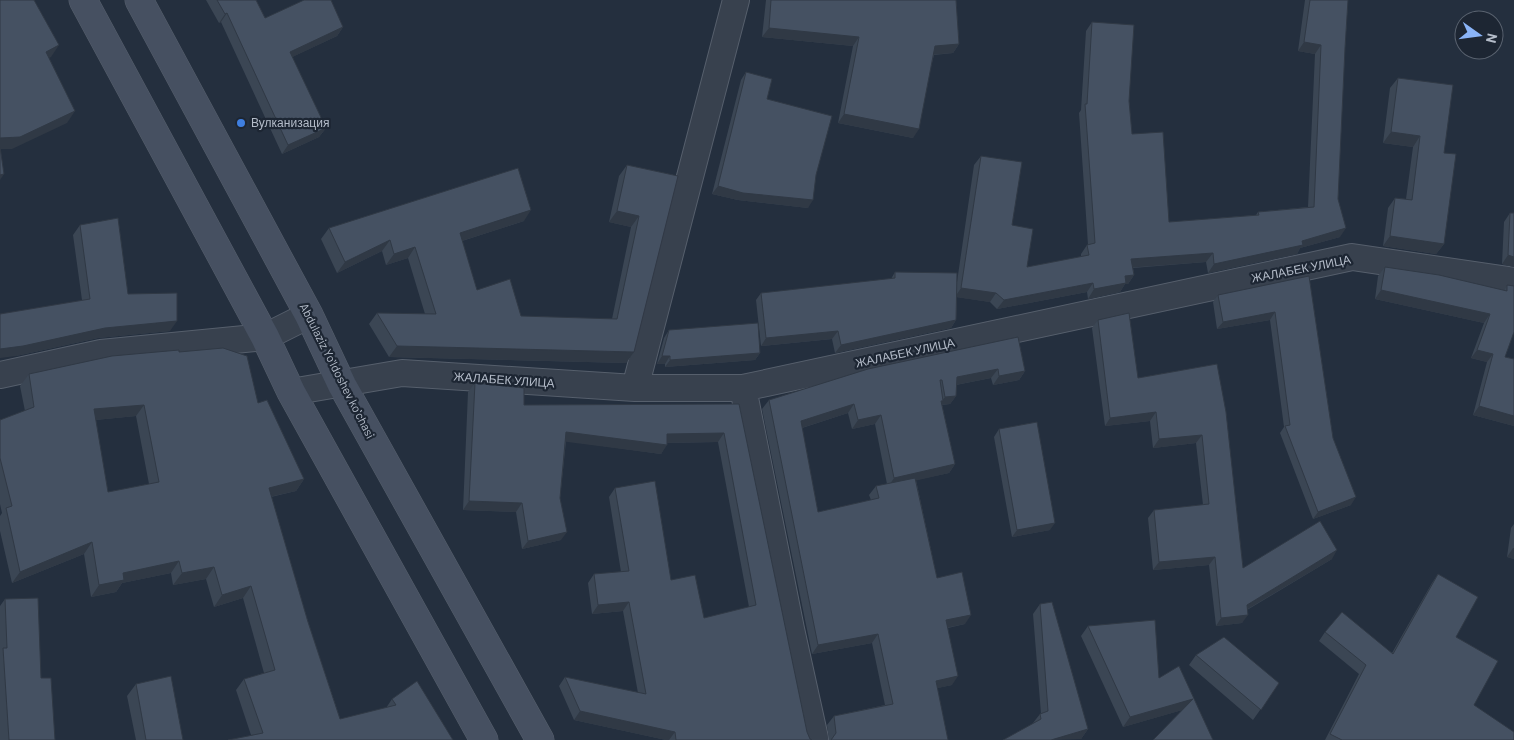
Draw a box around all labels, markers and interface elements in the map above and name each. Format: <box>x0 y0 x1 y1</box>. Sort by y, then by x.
north arrow <box>1454 10 1504 60</box>
text: N <box>1483 32 1501 45</box>
place label: Вулканизация <box>251 115 329 130</box>
marker: Вулканизация <box>235 117 247 129</box>
street label: ЖАЛАБЕК УЛИЦА <box>1250 252 1352 286</box>
street label: Abdulaziz Yoʻldoshev koʻchasi <box>298 301 378 441</box>
street label: ЖАЛАБЕК УЛИЦА <box>854 335 956 370</box>
street label: ЖАЛАБЕК УЛИЦА <box>453 368 555 391</box>

